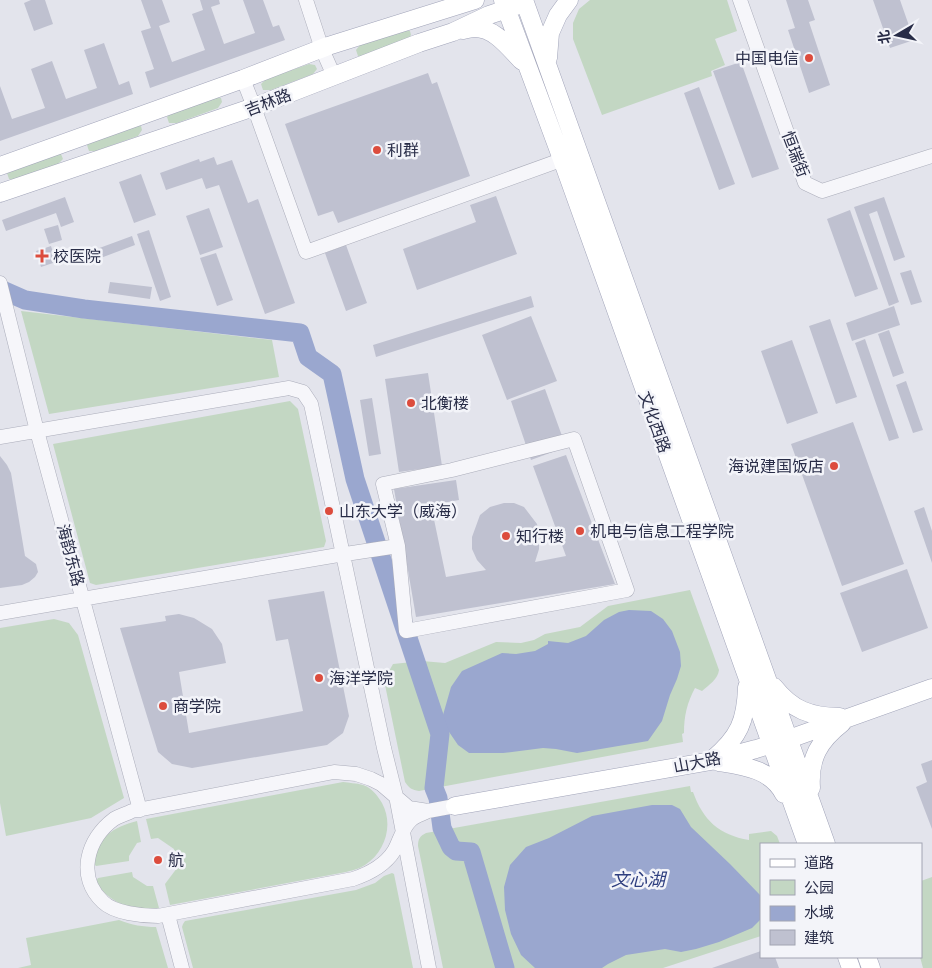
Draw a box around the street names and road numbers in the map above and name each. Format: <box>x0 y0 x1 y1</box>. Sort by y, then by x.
street label: 吉林路 <box>242 85 294 120</box>
street label: 恒瑞街 <box>778 128 813 180</box>
street label: 文化西路 <box>635 389 674 455</box>
street label: 海韵东路 <box>53 522 88 589</box>
street label: 山大路 <box>672 749 722 776</box>

